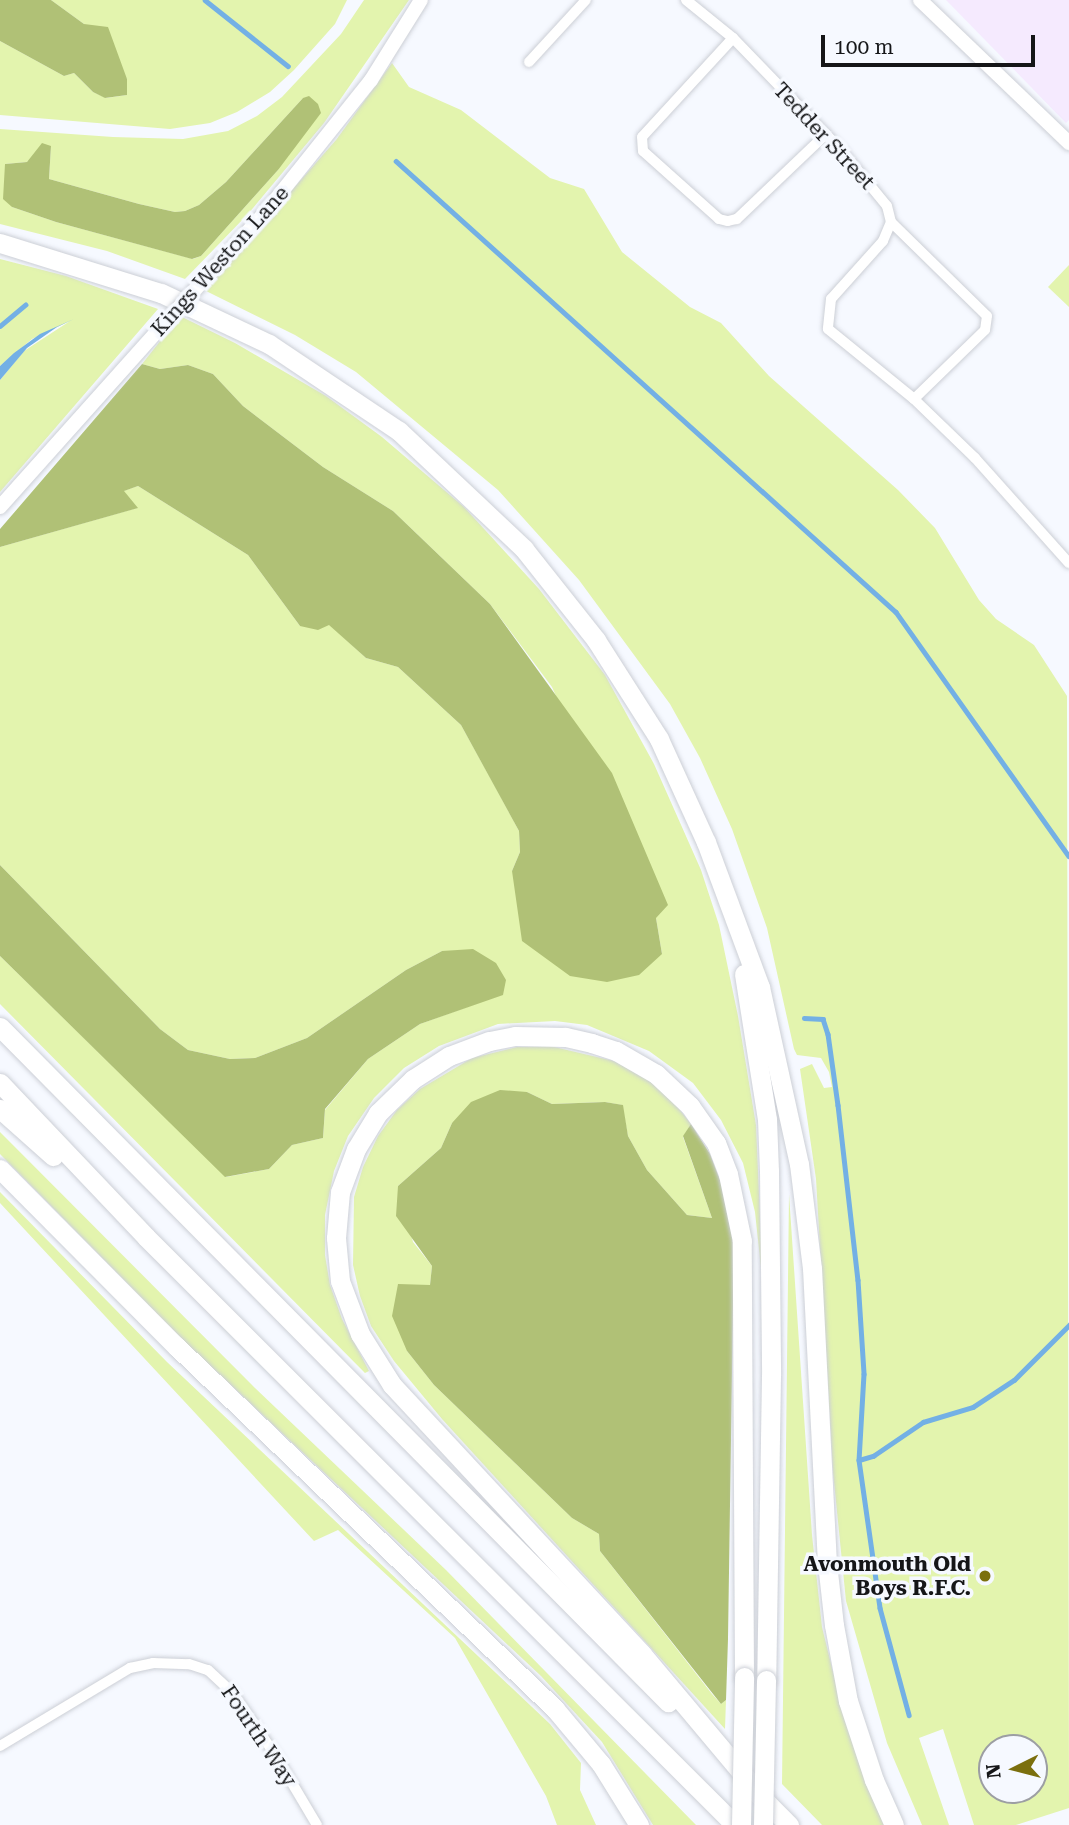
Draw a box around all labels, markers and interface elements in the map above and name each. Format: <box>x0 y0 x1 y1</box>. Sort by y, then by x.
scale bar <box>824 21 1038 65</box>
text: 100 m <box>834 35 894 59</box>
street label: Tedder Street <box>768 77 880 195</box>
street label: Kings Weston Lane <box>146 181 294 341</box>
place label: Avonmouth Old Boys R.F.C. <box>804 1551 971 1601</box>
marker: Avonmouth Old Boys R.F.C. <box>977 1568 993 1584</box>
street label: Fourth Way <box>216 1680 302 1792</box>
north arrow <box>978 1734 1048 1804</box>
text: N <box>981 1763 1006 1780</box>

